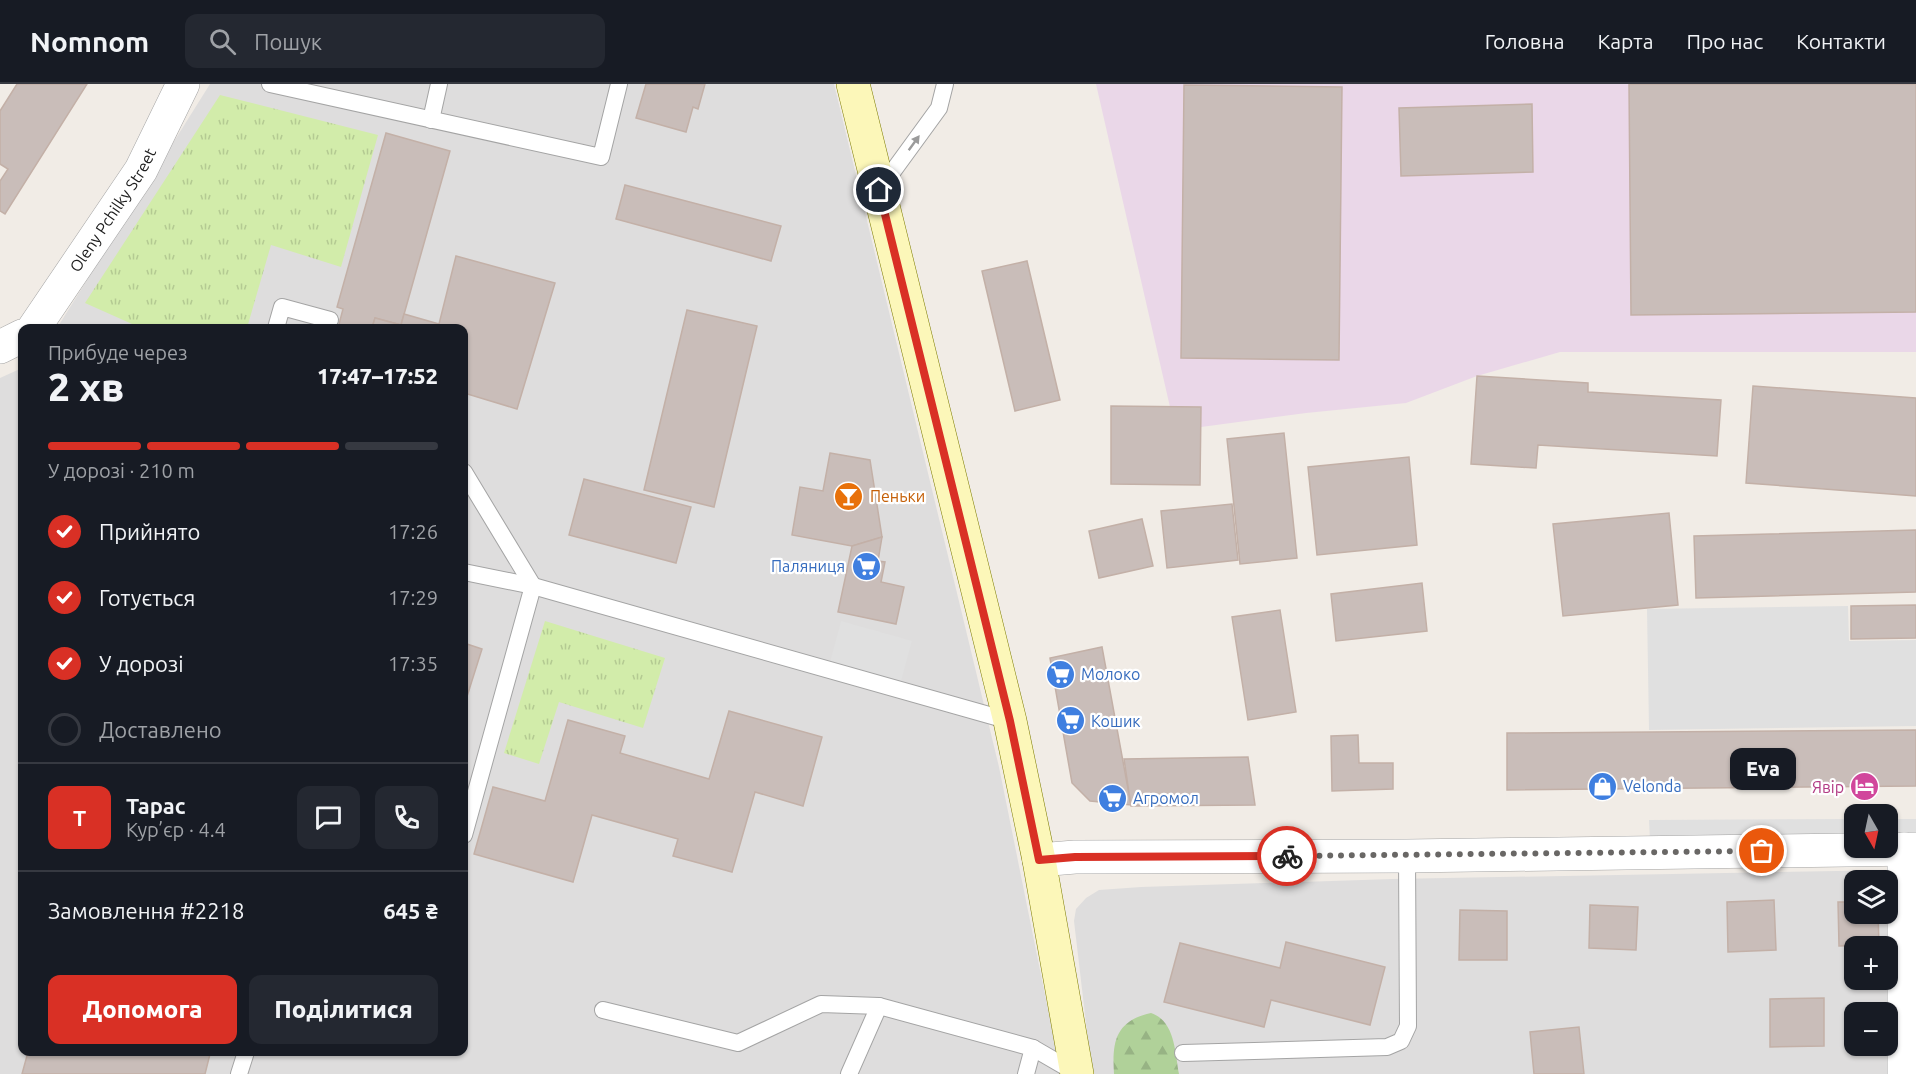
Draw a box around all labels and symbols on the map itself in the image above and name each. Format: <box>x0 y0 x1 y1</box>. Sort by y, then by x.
one-way arrow <box>908 135 920 151</box>
street label: Oleny Pchilky Street <box>66 144 160 275</box>
pin <box>853 164 904 215</box>
bar icon: Пеньки <box>833 480 865 512</box>
place label: Пеньки <box>870 487 925 505</box>
supermarket icon: Паляниця <box>850 550 882 582</box>
place label: Паляниця <box>771 557 845 575</box>
supermarket icon: Молоко <box>1044 658 1076 690</box>
place label: Молоко <box>1081 665 1140 683</box>
supermarket icon: Кошик <box>1054 705 1086 737</box>
place label: Кошик <box>1091 712 1141 730</box>
callout: Eva <box>1729 749 1795 791</box>
shop icon: Velonda <box>1586 770 1618 802</box>
hotel icon: Явір <box>1849 771 1881 803</box>
place label: Velonda <box>1623 777 1682 795</box>
place label: Явір <box>1812 778 1844 796</box>
supermarket icon: Агромол <box>1096 782 1128 814</box>
place label: Агромол <box>1133 789 1199 807</box>
north arrow <box>1844 804 1898 858</box>
pin <box>1736 825 1787 876</box>
courier <box>1257 826 1317 886</box>

